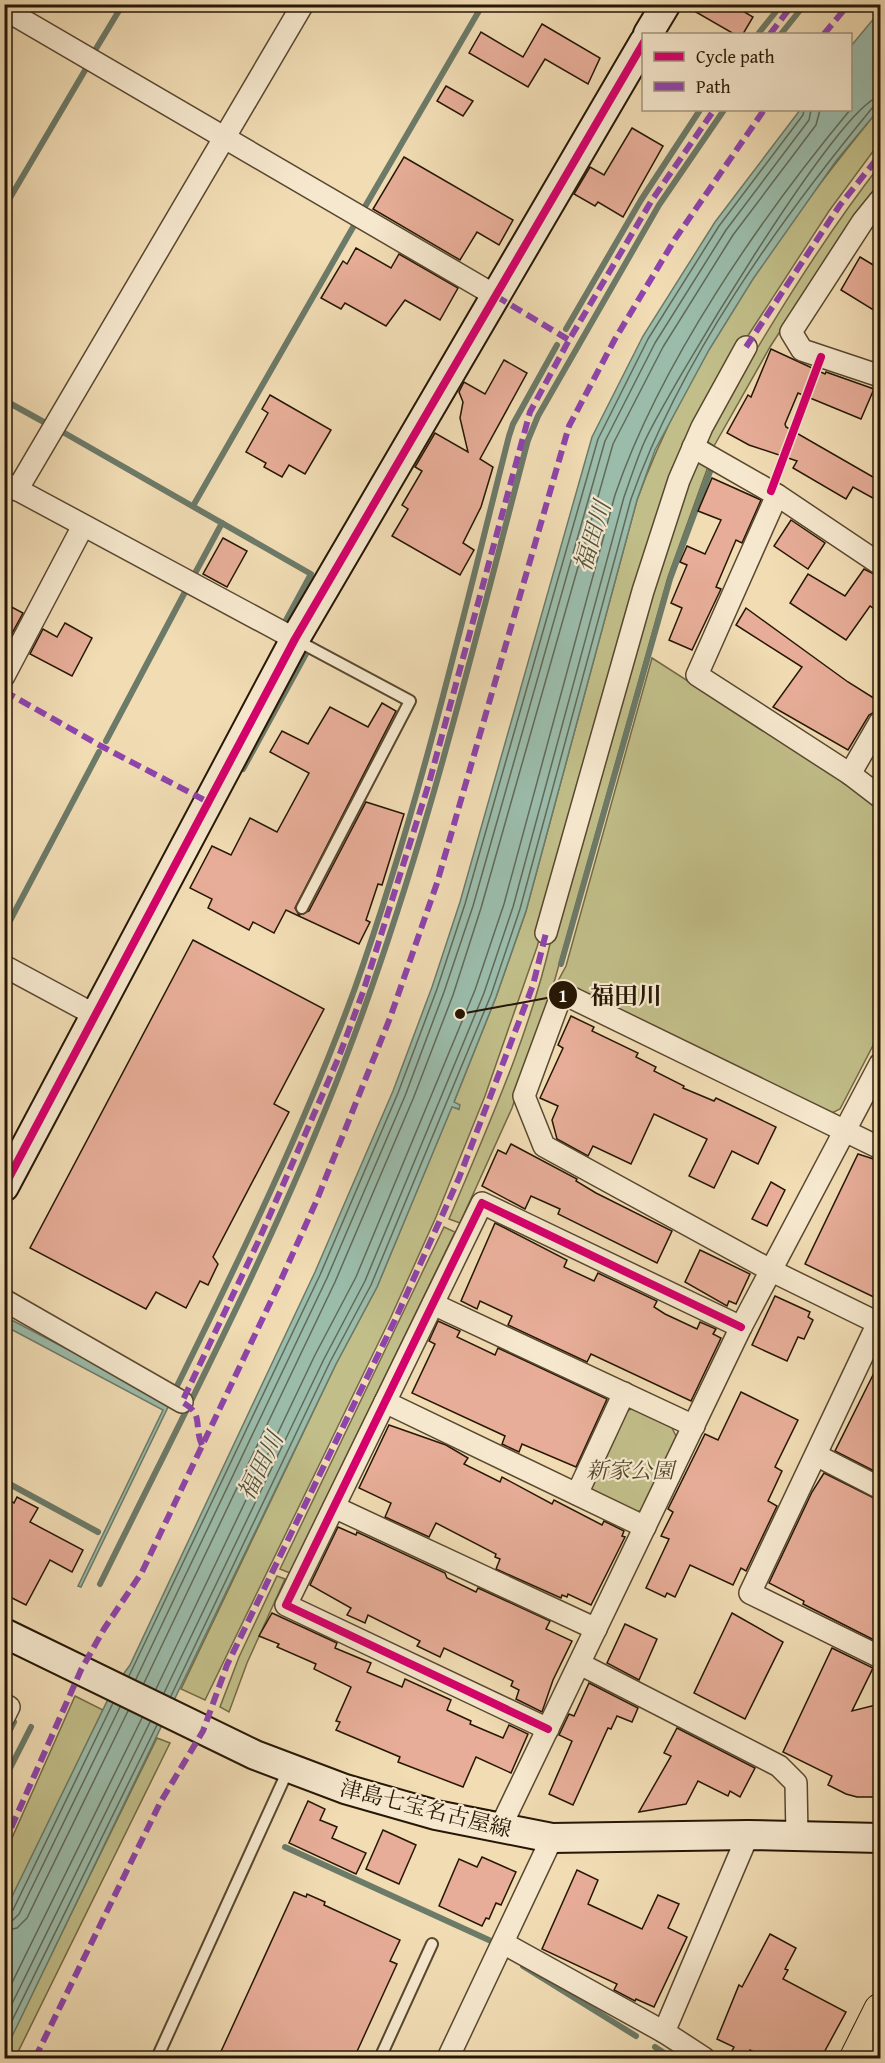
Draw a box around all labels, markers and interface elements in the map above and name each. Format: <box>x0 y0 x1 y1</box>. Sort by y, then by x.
legend <box>642 33 852 111</box>
text: Cycle path <box>696 43 775 70</box>
text: Path <box>696 73 731 100</box>
water label: 福田川 <box>565 494 620 576</box>
callout: 福田川 <box>548 974 674 1016</box>
text: 福田川 <box>590 978 662 1013</box>
text: 1 <box>558 982 568 1009</box>
water label: 福田川 <box>228 1423 293 1506</box>
park label: 新家公園 <box>586 1454 677 1486</box>
street label: 津島七宝名古屋線 <box>337 1771 515 1845</box>

